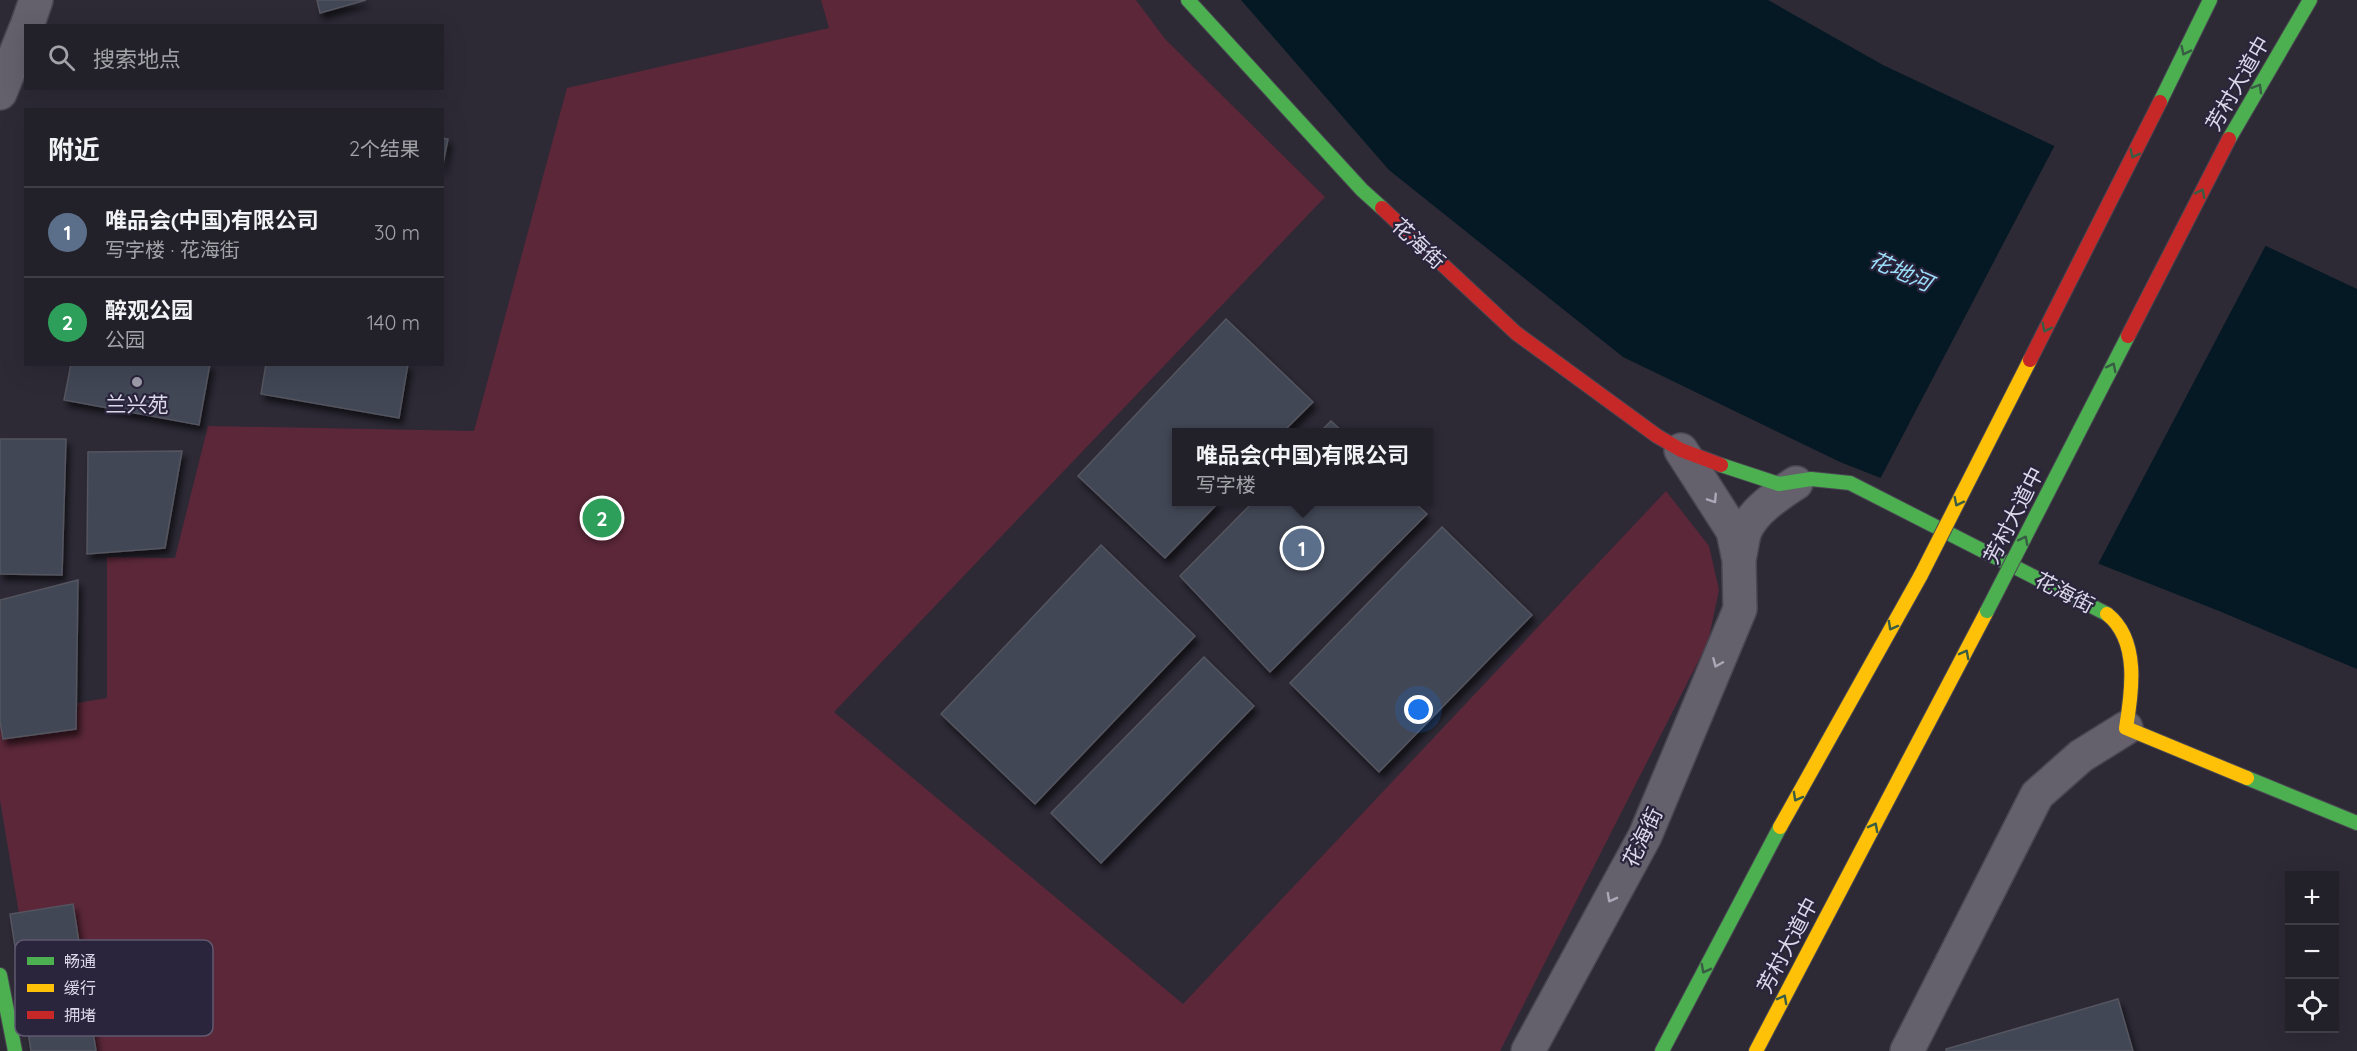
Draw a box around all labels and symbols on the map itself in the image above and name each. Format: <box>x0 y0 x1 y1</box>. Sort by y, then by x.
street label: 芳村大道中 <box>2199 31 2275 135</box>
one-way arrow <box>2181 44 2193 55</box>
one-way arrow <box>2251 84 2263 94</box>
one-way arrow <box>2130 148 2141 158</box>
one-way arrow <box>2194 189 2205 199</box>
street label: 花海街 <box>1387 212 1451 274</box>
water label: 花地河 <box>1865 245 1940 299</box>
one-way arrow <box>2042 322 2053 332</box>
one-way arrow <box>2105 362 2117 373</box>
marker: 兰兴苑 <box>130 375 144 389</box>
place label: 兰兴苑 <box>106 391 169 417</box>
street label: 芳村大道中 <box>1978 462 2048 568</box>
one-way arrow <box>1706 492 1717 503</box>
pin: 2 <box>582 496 622 540</box>
one-way arrow <box>1954 496 1965 506</box>
pin: 1 <box>1282 526 1322 570</box>
one-way arrow <box>2016 536 2028 547</box>
street label: 花海街 <box>2031 566 2099 618</box>
one-way arrow <box>1888 620 1899 631</box>
one-way arrow <box>1958 650 1969 660</box>
one-way arrow <box>1712 657 1724 668</box>
your location <box>1404 695 1433 724</box>
one-way arrow <box>1793 790 1804 801</box>
street label: 花海街 <box>1617 803 1667 871</box>
one-way arrow <box>1867 822 1878 833</box>
one-way arrow <box>1607 892 1618 902</box>
street label: 芳村大道中 <box>1751 893 1823 997</box>
legend <box>15 940 213 1036</box>
text: 畅通 <box>64 951 96 971</box>
one-way arrow <box>1701 962 1712 973</box>
text: 缓行 <box>64 978 96 998</box>
one-way arrow <box>1776 995 1787 1006</box>
text: 拥堵 <box>64 1005 96 1025</box>

